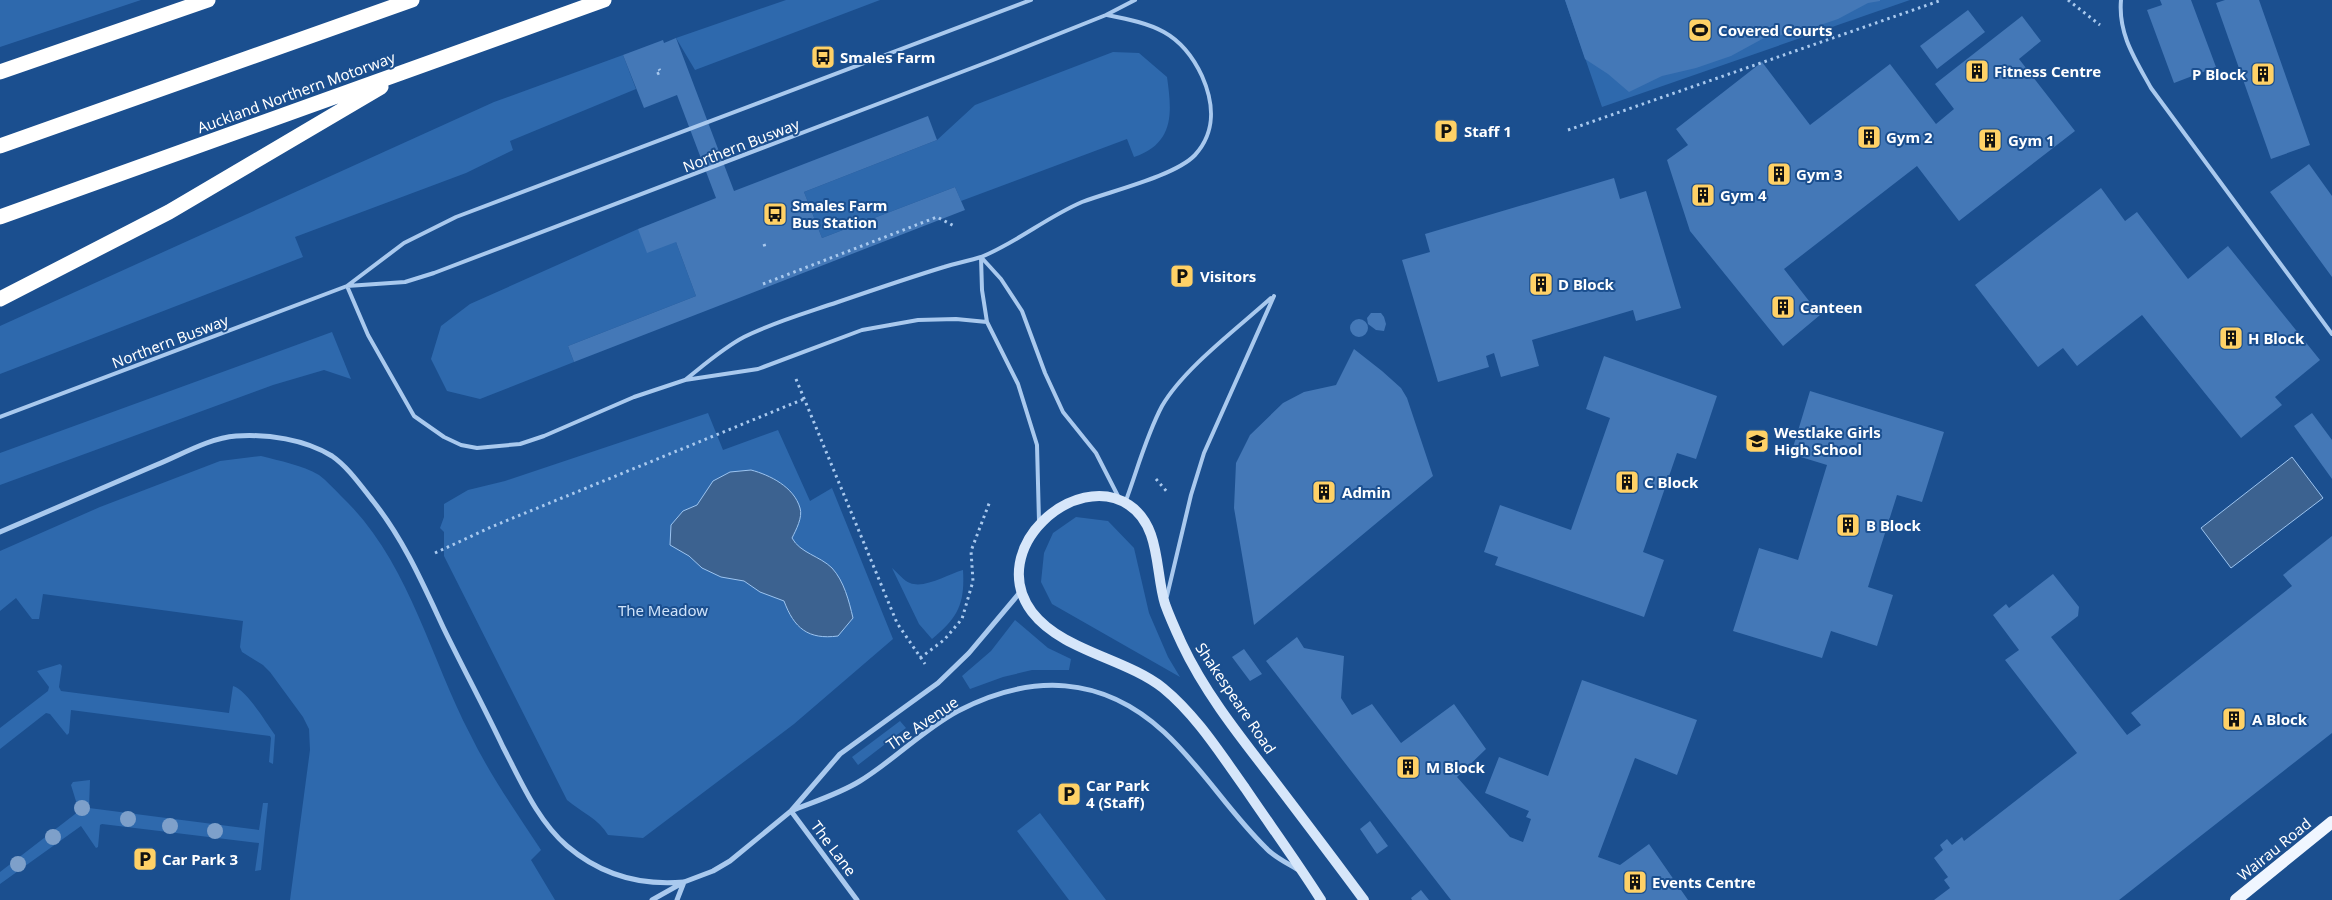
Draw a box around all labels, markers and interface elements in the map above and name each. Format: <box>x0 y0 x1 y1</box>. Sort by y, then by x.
sports icon: Covered Courts <box>1687 17 1713 43</box>
place label: Covered Courts <box>1718 20 1832 40</box>
bus stop icon: Smales Farm <box>810 44 836 70</box>
street label: Auckland Northern Motorway <box>194 47 398 137</box>
place label: Smales Farm <box>840 47 935 67</box>
building icon: Fitness Centre <box>1964 58 1990 84</box>
place label: Fitness Centre <box>1994 61 2101 81</box>
building icon: P Block <box>2250 61 2276 87</box>
place label: P Block <box>2192 64 2247 84</box>
street label: Northern Busway <box>680 113 802 176</box>
parking icon: Staff 1 <box>1433 118 1459 144</box>
place label: Staff 1 <box>1464 121 1512 141</box>
building icon: Gym 2 <box>1856 124 1882 150</box>
place label: Gym 2 <box>1886 127 1933 147</box>
building icon: Gym 1 <box>1977 127 2003 153</box>
place label: Gym 1 <box>2008 130 2055 150</box>
building icon: Gym 3 <box>1766 161 1792 187</box>
place label: Gym 3 <box>1796 164 1843 184</box>
building icon: Gym 4 <box>1690 182 1716 208</box>
place label: Gym 4 <box>1720 185 1767 205</box>
place label: Smales Farm Bus Station <box>792 195 887 232</box>
bus stop icon: Smales Farm Bus Station <box>762 201 788 227</box>
parking icon: Visitors <box>1169 263 1195 289</box>
place label: Visitors <box>1200 266 1256 286</box>
building icon: D Block <box>1528 271 1554 297</box>
place label: D Block <box>1558 274 1614 294</box>
building icon: Canteen <box>1770 294 1796 320</box>
place label: Canteen <box>1800 297 1863 317</box>
street label: Northern Busway <box>109 309 231 372</box>
building icon: H Block <box>2218 325 2244 351</box>
place label: H Block <box>2248 328 2305 348</box>
place label: Westlake Girls High School <box>1774 422 1881 459</box>
school or university icon: Westlake Girls High School <box>1744 428 1770 454</box>
building icon: C Block <box>1614 469 1640 495</box>
place label: C Block <box>1644 472 1699 492</box>
building icon: Admin <box>1311 479 1337 505</box>
place label: Admin <box>1342 482 1391 502</box>
building icon: B Block <box>1835 512 1861 538</box>
place label: B Block <box>1866 515 1921 535</box>
park label: The Meadow <box>618 600 708 620</box>
street label: Shakespeare Road <box>1191 639 1281 757</box>
street label: The Avenue <box>882 692 962 754</box>
building icon: A Block <box>2221 706 2247 732</box>
place label: A Block <box>2252 709 2308 729</box>
building icon: M Block <box>1395 754 1421 780</box>
place label: M Block <box>1426 757 1486 777</box>
place label: Car Park 4 (Staff) <box>1086 775 1150 812</box>
parking icon: Car Park 4 (Staff) <box>1056 781 1082 807</box>
street label: Wairau Road <box>2233 813 2315 885</box>
street label: The Lane <box>807 816 861 880</box>
parking icon: Car Park 3 <box>132 846 158 872</box>
place label: Car Park 3 <box>162 849 238 869</box>
building icon: Events Centre <box>1622 869 1648 895</box>
place label: Events Centre <box>1652 872 1756 892</box>

